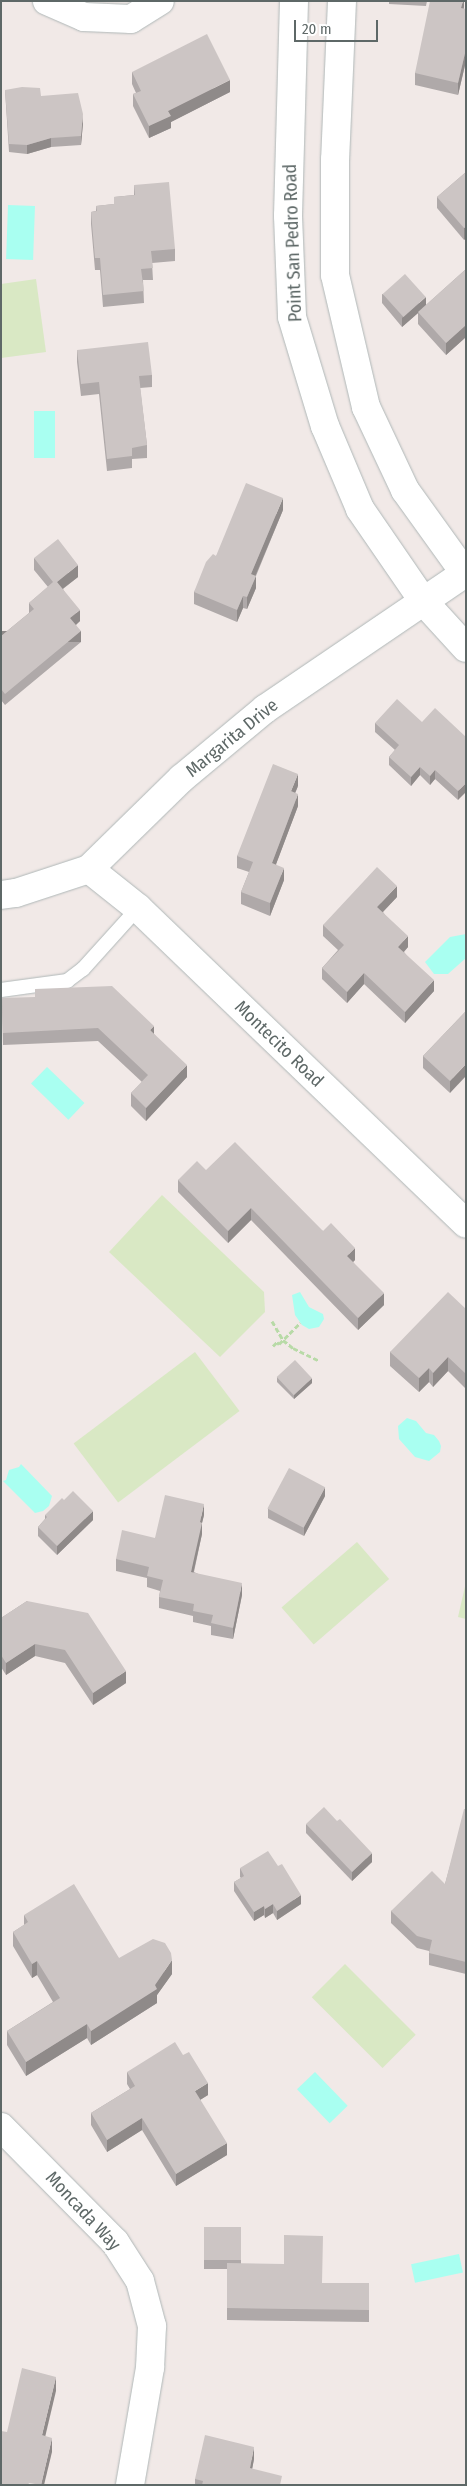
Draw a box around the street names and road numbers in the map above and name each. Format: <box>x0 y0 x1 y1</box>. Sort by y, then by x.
street label: Point San Pedro Road <box>279 164 307 322</box>
street label: Margarita Drive <box>182 694 282 782</box>
street label: Montecito Road <box>230 996 328 1092</box>
street label: Moncada Way <box>41 2167 125 2255</box>

